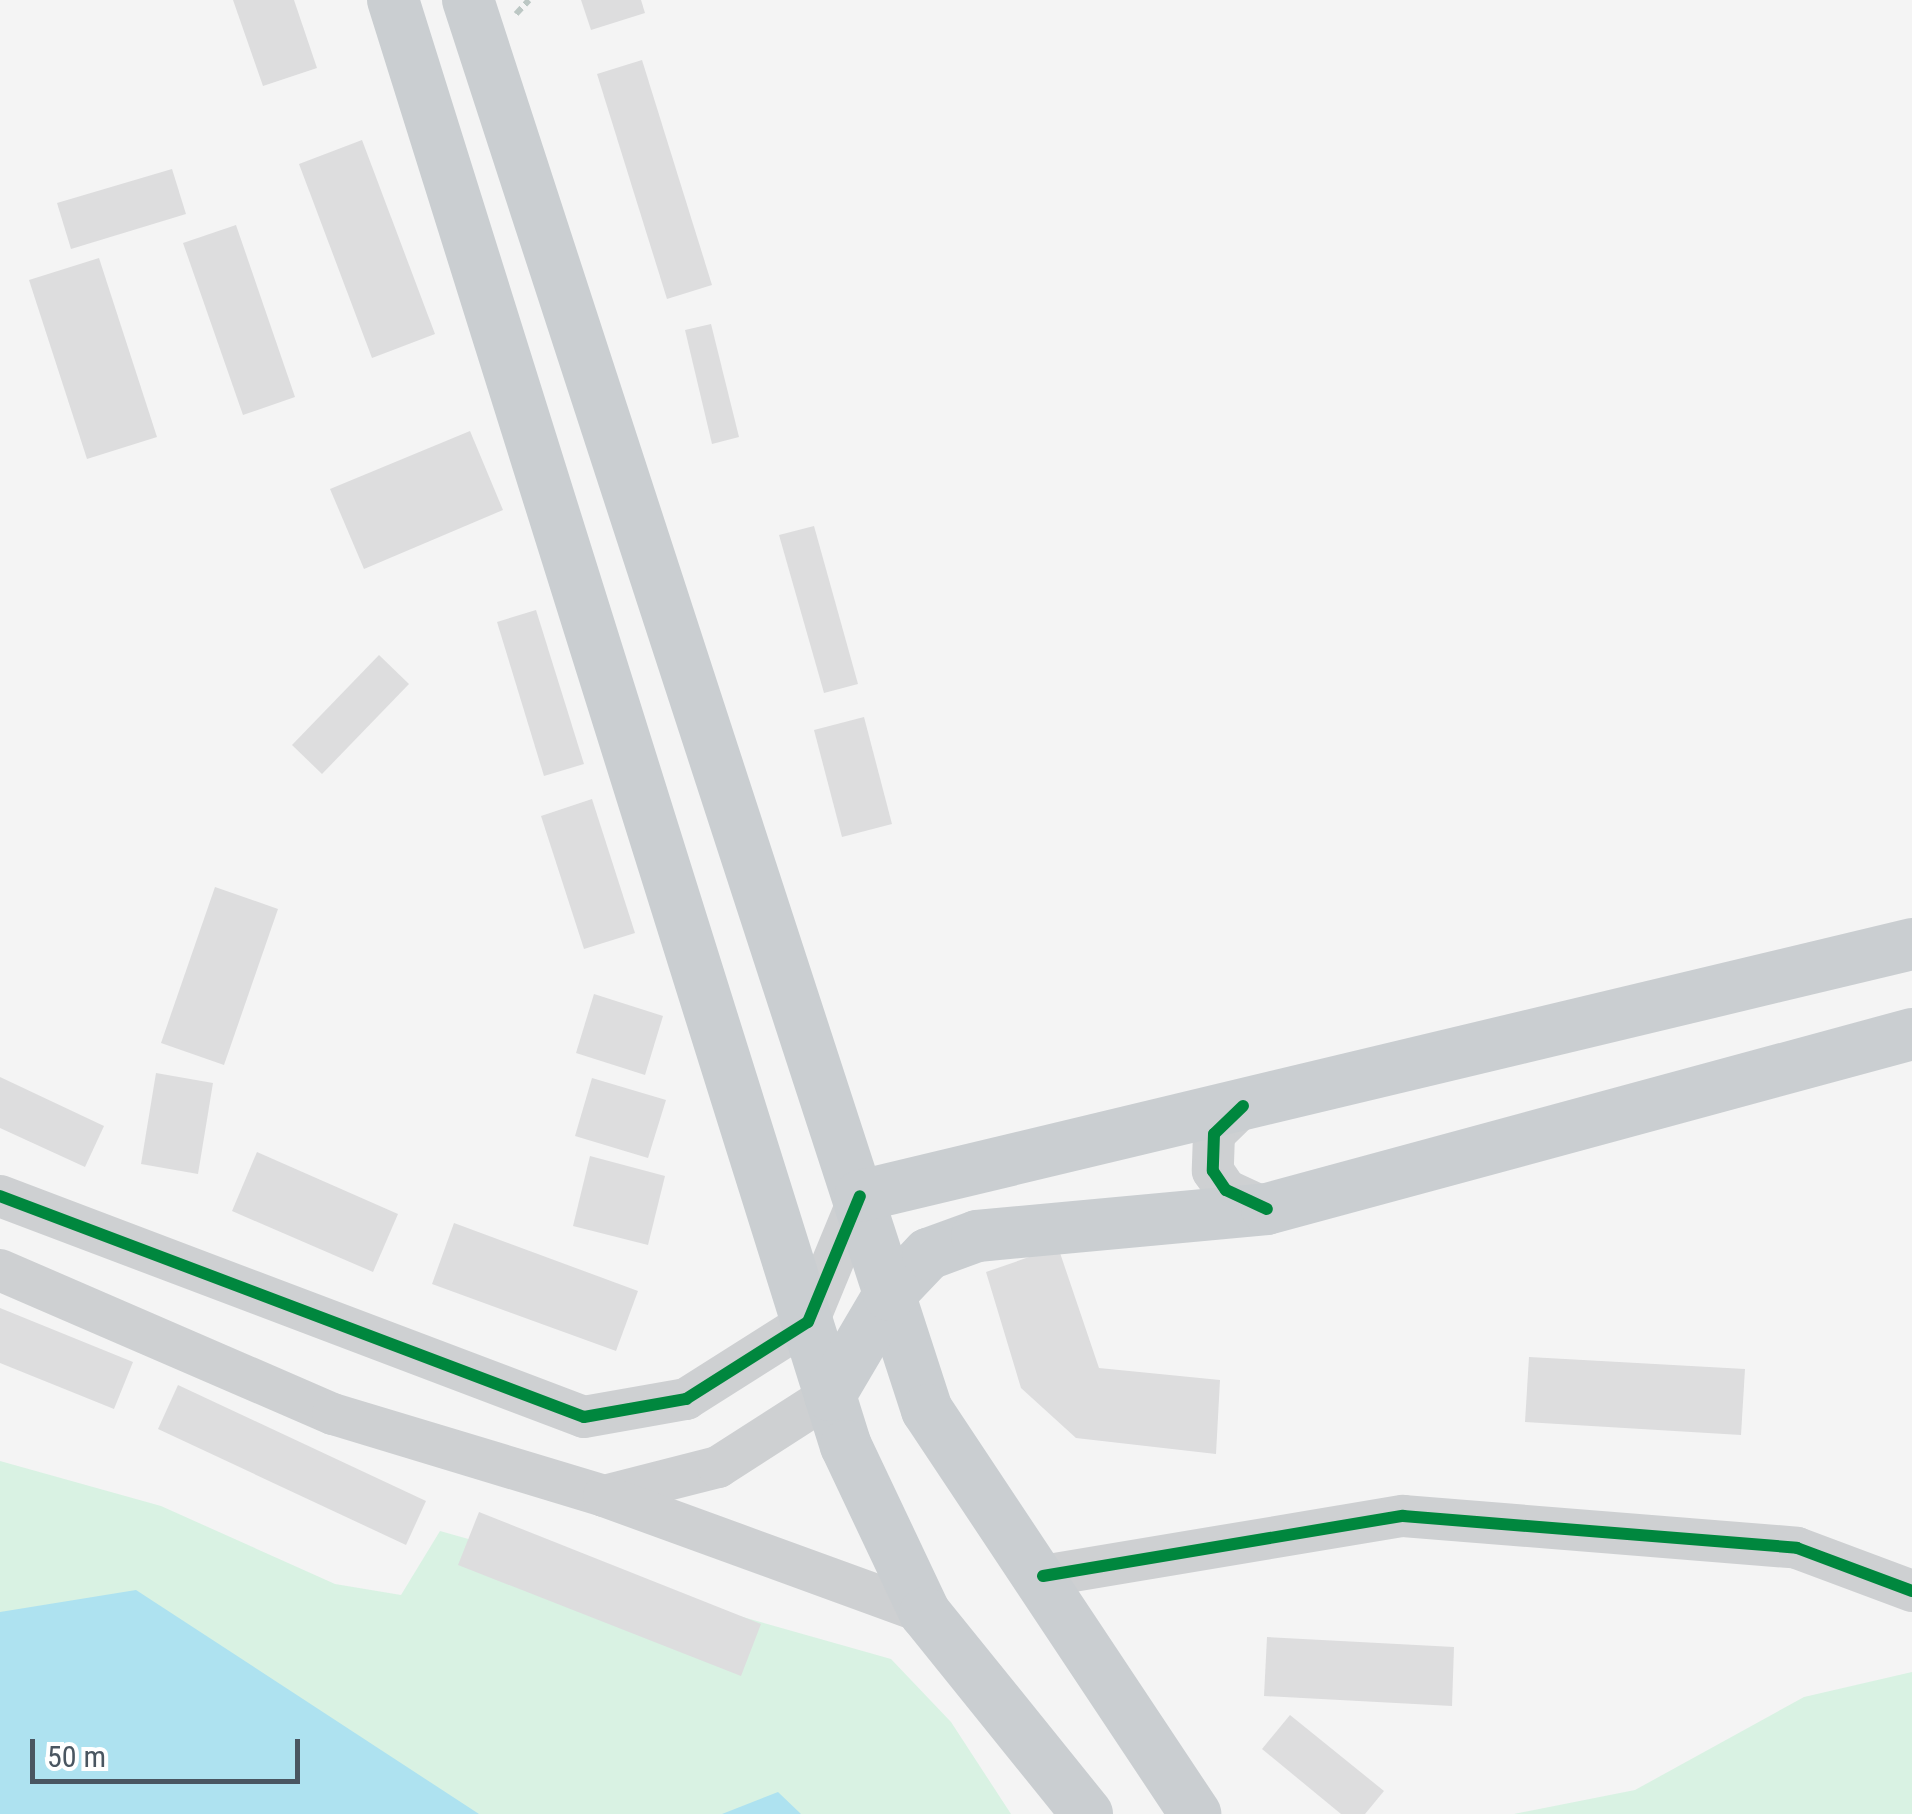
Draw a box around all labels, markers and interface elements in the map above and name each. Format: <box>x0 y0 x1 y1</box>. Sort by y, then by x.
scale bar <box>35 1719 305 1781</box>
text: 50 m <box>47 1739 106 1774</box>

